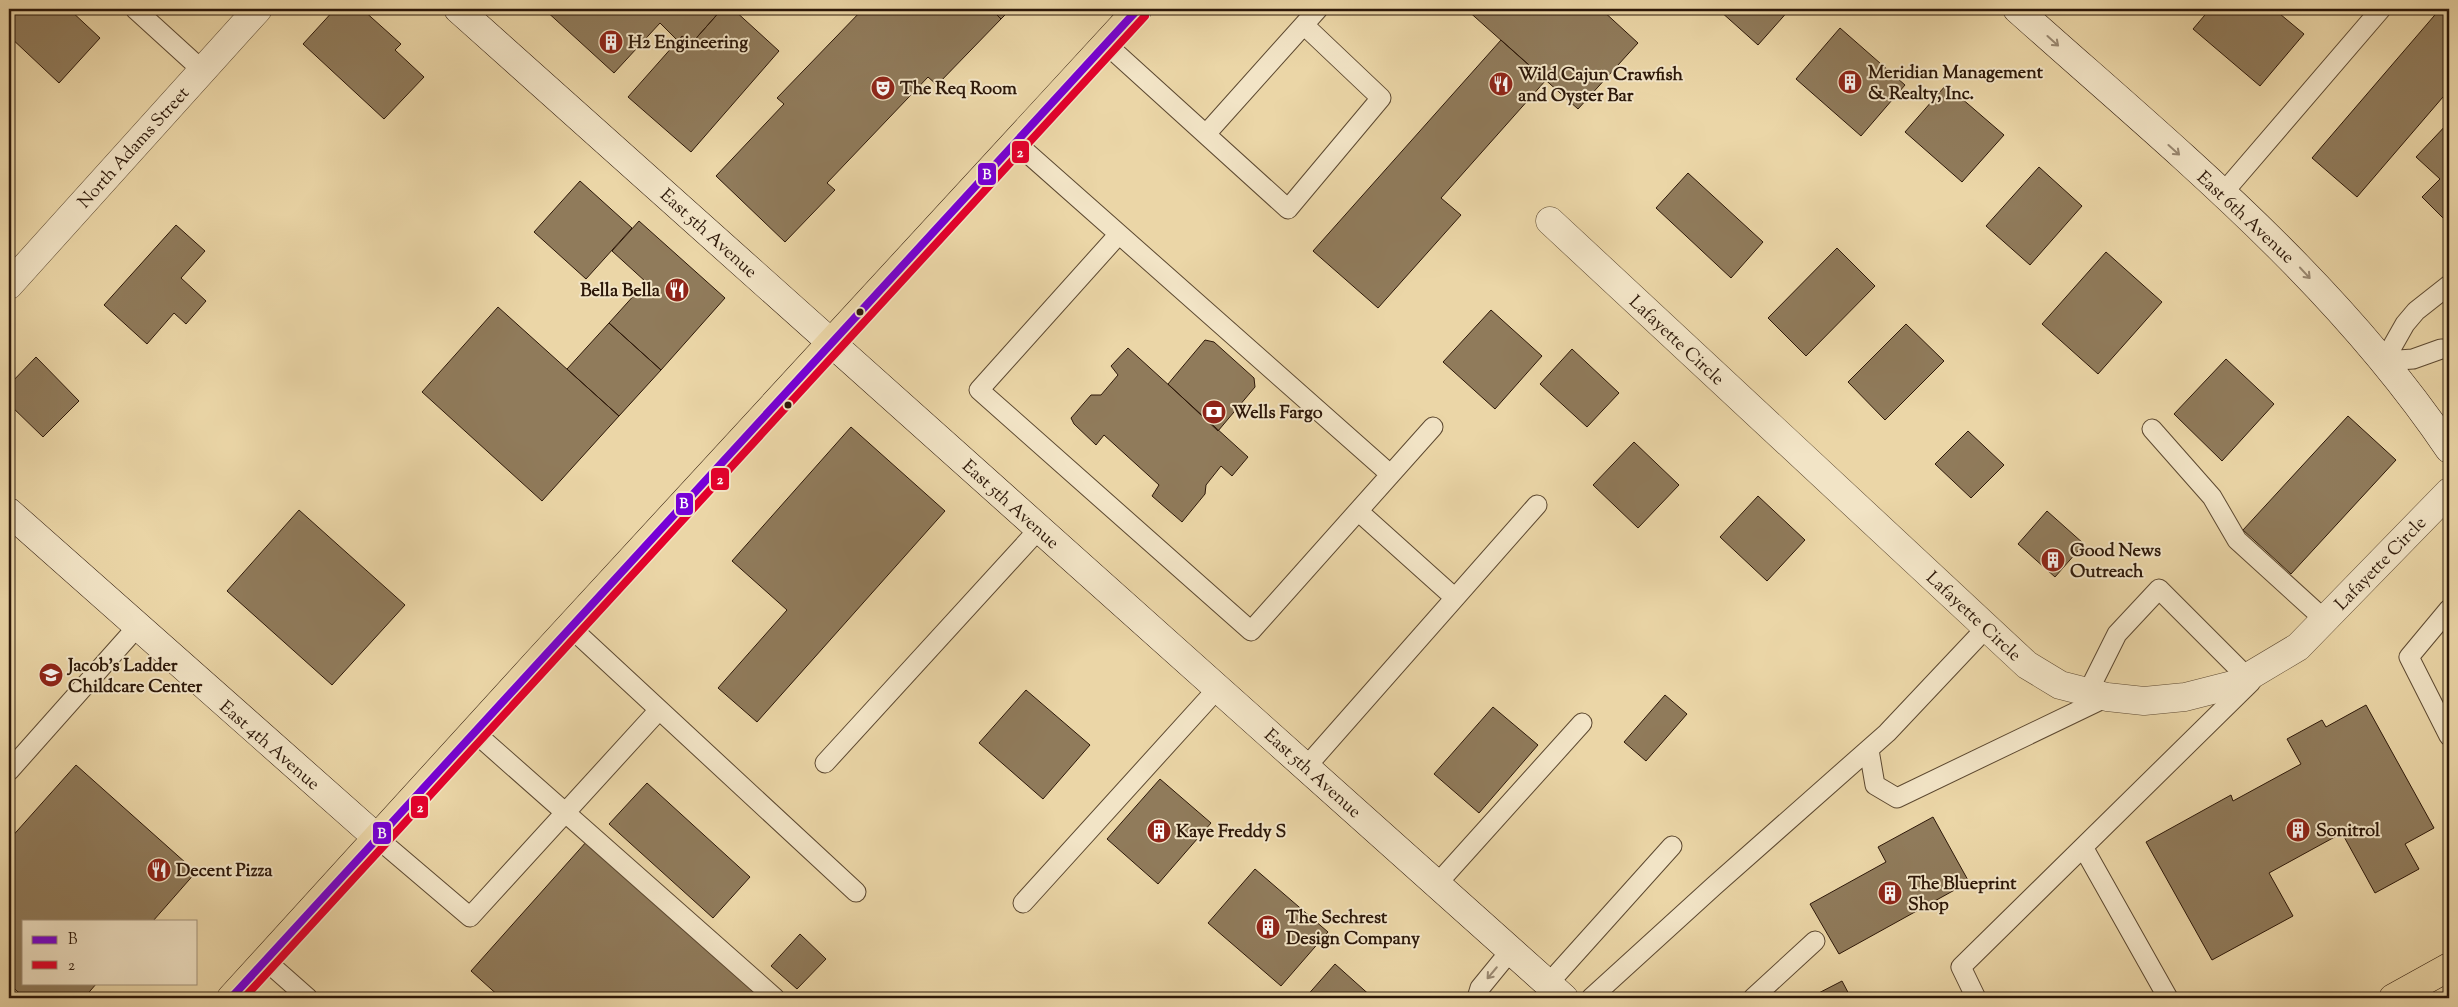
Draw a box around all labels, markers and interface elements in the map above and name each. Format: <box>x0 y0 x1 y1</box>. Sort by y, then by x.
building icon: H2 Engineering <box>598 29 624 55</box>
place label: H2 Engineering <box>628 31 748 57</box>
one-way arrow <box>2047 35 2060 47</box>
place label: Meridian Management & Realty, Inc. <box>1868 61 2044 108</box>
place label: Wild Cajun Crawfish and Oyster Bar <box>1518 63 1683 110</box>
building icon: Meridian Management & Realty, Inc. <box>1837 69 1863 95</box>
restaurant icon: Wild Cajun Crawfish and Oyster Bar <box>1488 71 1514 97</box>
theatre icon: The Req Room <box>870 75 896 101</box>
place label: The Req Room <box>900 77 1017 103</box>
street label: North Adams Street <box>73 82 196 215</box>
line badge: 2 <box>1011 140 1030 164</box>
text: 2 <box>1017 144 1024 164</box>
one-way arrow <box>2168 144 2181 156</box>
line badge: B <box>977 162 997 186</box>
text: B <box>983 166 992 186</box>
street label: East 6th Avenue <box>2190 166 2300 271</box>
street label: East 5th Avenue <box>653 184 762 285</box>
one-way arrow <box>2299 267 2311 280</box>
restaurant icon: Bella Bella <box>664 277 690 303</box>
place label: Bella Bella <box>580 279 661 305</box>
street label: Lafayette Circle <box>1622 290 1729 393</box>
unlabelled marker <box>855 307 865 317</box>
bank icon: Wells Fargo <box>1201 399 1227 425</box>
unlabelled marker <box>783 400 793 410</box>
place label: Wells Fargo <box>1232 401 1323 427</box>
street label: East 5th Avenue <box>955 455 1064 556</box>
line badge: 2 <box>710 467 730 491</box>
text: 2 <box>717 471 724 491</box>
line badge: B <box>675 492 694 516</box>
text: B <box>680 495 689 515</box>
street label: Lafayette Circle <box>2330 511 2433 617</box>
place label: Good News Outreach <box>2070 539 2161 586</box>
building icon: Good News Outreach <box>2040 547 2066 573</box>
street label: Lafayette Circle <box>1919 566 2026 669</box>
place label: Jacob's Ladder Childcare Center <box>66 654 203 701</box>
school or university icon: Jacob's Ladder Childcare Center <box>38 662 64 688</box>
street label: East 4th Avenue <box>213 695 325 798</box>
street label: East 5th Avenue <box>1257 724 1366 825</box>
line badge: 2 <box>410 795 429 819</box>
text: 2 <box>417 799 424 819</box>
building icon: Sonitrol <box>2285 817 2311 843</box>
building icon: Kaye Freddy S <box>1146 818 1172 844</box>
place label: Sonitrol <box>2316 819 2381 845</box>
place label: Kaye Freddy S <box>1176 820 1287 846</box>
line badge: B <box>372 821 392 845</box>
text: B <box>378 825 387 845</box>
restaurant icon: Decent Pizza <box>146 857 172 883</box>
place label: Decent Pizza <box>176 859 273 885</box>
place label: The Blueprint Shop <box>1908 872 2017 919</box>
building icon: The Blueprint Shop <box>1877 880 1903 906</box>
place label: The Sechrest Design Company <box>1286 906 1420 953</box>
building icon: The Sechrest Design Company <box>1255 914 1281 940</box>
legend <box>22 920 198 984</box>
text: B <box>68 930 78 951</box>
text: 2 <box>68 956 75 977</box>
one-way arrow <box>1487 966 1498 979</box>

